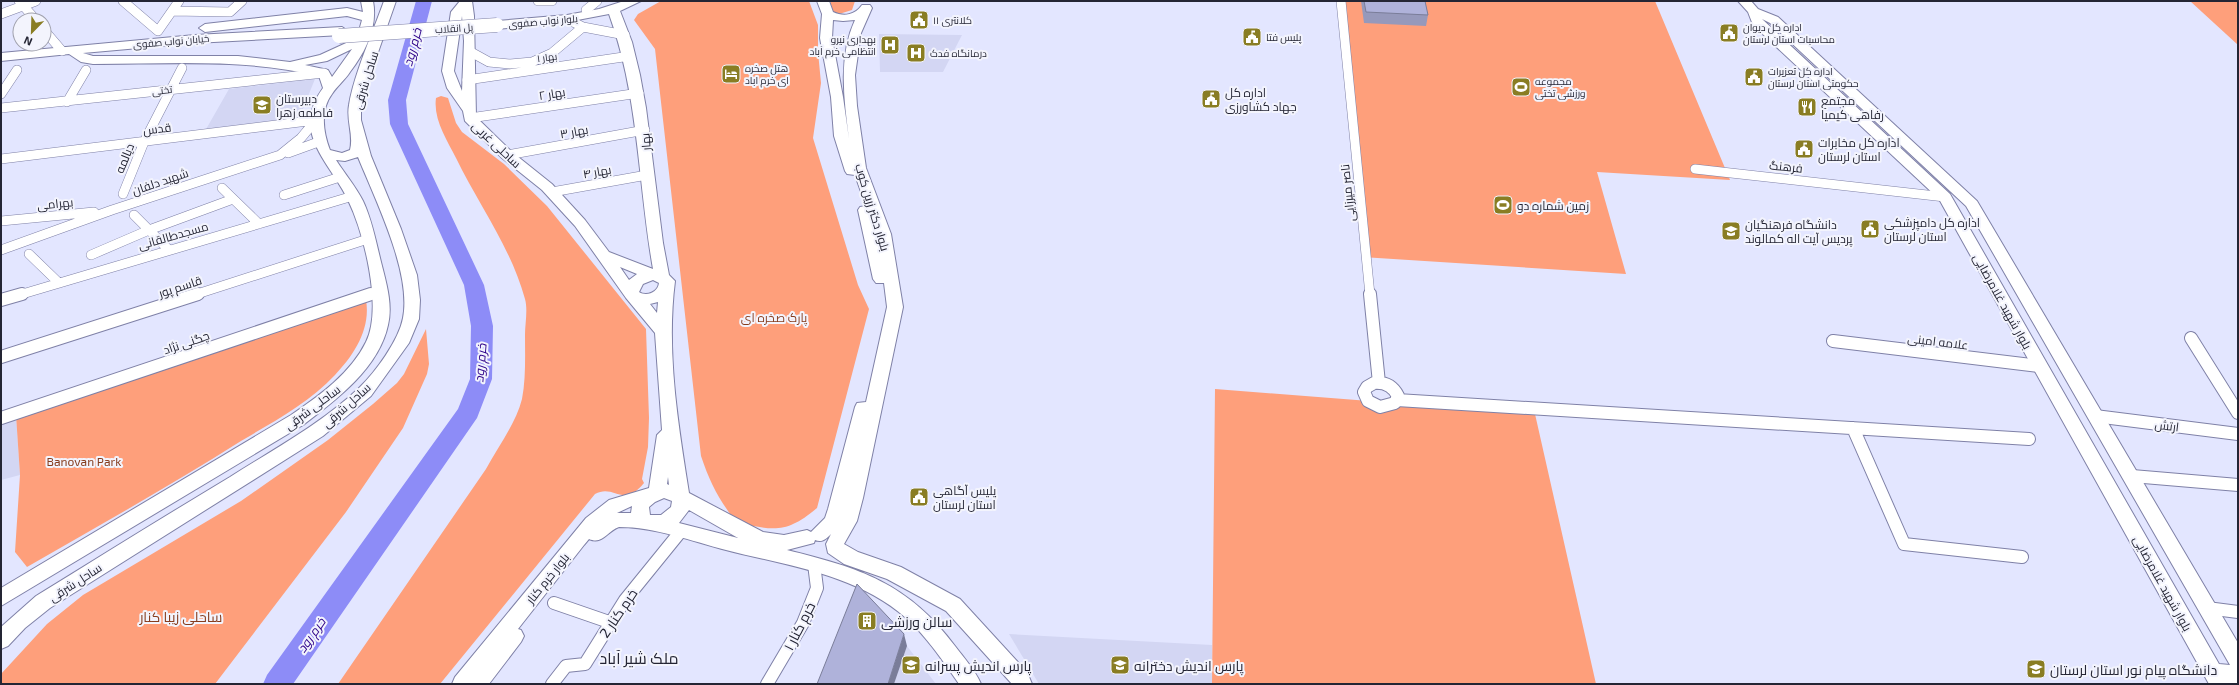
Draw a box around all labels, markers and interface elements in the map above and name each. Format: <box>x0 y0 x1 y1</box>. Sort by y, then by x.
public building icon: کلانتری ۱۱ <box>908 9 930 31</box>
north arrow <box>12 12 52 52</box>
street label: بلوار نواب صفوی <box>508 12 578 31</box>
place label: کلانتری ۱۱ <box>933 14 972 27</box>
street label: پل انقلاب <box>435 21 474 36</box>
place label: اداره کل دیوان محاسبات استان لرستان <box>1743 21 1835 46</box>
public building icon: اداره کل دیوان محاسبات استان لرستان <box>1718 22 1740 44</box>
water label: خرم رود <box>399 25 427 68</box>
public building icon: پلیس فتا <box>1241 26 1263 48</box>
place label: پلیس فتا <box>1266 31 1302 44</box>
street label: خیابان نواب صفوی <box>132 32 210 51</box>
place label: بهداری نیرو انتظامی خرم آباد <box>810 33 876 59</box>
text: N <box>22 34 34 49</box>
hospital icon: بهداری نیرو انتظامی خرم آباد <box>879 34 901 56</box>
hospital icon: درمانگاه فدک <box>905 42 927 64</box>
place label: درمانگاه فدک <box>930 47 987 59</box>
street label: ساحل شرقی <box>350 49 381 111</box>
street label: بهار ۱ <box>536 50 558 65</box>
place label: هتل صخره ای خرم اباد <box>745 62 789 88</box>
hotel icon: هتل صخره ای خرم اباد <box>720 63 742 85</box>
place label: اداره کل تعزیرات حکومتی استان لرستان <box>1768 65 1859 90</box>
public building icon: اداره کل تعزیرات حکومتی استان لرستان <box>1743 66 1765 88</box>
place label: مجموعه ورزشی تختی <box>1535 75 1586 100</box>
sports icon: مجموعه ورزشی تختی <box>1510 76 1532 98</box>
street label: تختی <box>151 83 173 98</box>
street label: بهار ۲ <box>538 84 567 103</box>
place label: اداره کل جهاد کشاورزی <box>1225 85 1297 114</box>
public building icon: اداره کل جهاد کشاورزی <box>1200 88 1222 110</box>
place label: دبیرستان فاطمه زهرا <box>276 91 333 120</box>
place label: مجتمع رفاهی کیمیا <box>1821 93 1884 122</box>
school or university icon: دبیرستان فاطمه زهرا <box>251 94 273 116</box>
restaurant icon: مجتمع رفاهی کیمیا <box>1796 96 1818 118</box>
street label: ساحلی غربی <box>469 118 524 171</box>
street label: قدس <box>142 119 172 138</box>
street label: بهار ۳ <box>559 122 589 141</box>
street label: بهار <box>637 133 654 152</box>
place label: اداره کل مخابرات استان لرستان <box>1818 135 1900 164</box>
public building icon: اداره کل مخابرات استان لرستان <box>1793 138 1815 160</box>
street label: دیالمه <box>112 141 137 175</box>
street label: فرهنگ <box>1768 157 1804 176</box>
street label: بهار ۴ <box>582 162 612 181</box>
street label: بلوار دکتر زرین کوب <box>852 162 893 253</box>
street label: ناصر میرزایی <box>1337 164 1358 222</box>
street label: شهید دلفان <box>130 165 190 198</box>
street label: بهرامی <box>36 194 74 213</box>
sports icon: زمین شماره دو <box>1492 194 1514 216</box>
place label: زمین شماره دو <box>1517 198 1589 213</box>
place label: اداره کل دامپزشکی استان لرستان <box>1884 215 1980 244</box>
place label: دانشگاه فرهنگیان پردیس آیت اله کمالوند <box>1745 217 1853 248</box>
street label: مسجدطالقانی <box>136 218 210 253</box>
public building icon: اداره کل دامپزشکی استان لرستان <box>1859 218 1881 240</box>
school or university icon: دانشگاه فرهنگیان پردیس آیت اله کمالوند <box>1720 220 1742 242</box>
street label: بلوار شهید غلامرضایی <box>1970 251 2035 352</box>
street label: قاسم پور <box>156 272 204 303</box>
park label: پارک صخره ای <box>741 310 808 327</box>
street label: چگنی نژاد <box>161 328 212 359</box>
street label: علامه امینی <box>1907 330 1969 353</box>
water label: خرم رود <box>470 342 492 383</box>
street label: ساحل شرقی <box>319 380 374 431</box>
street label: ساحلی شرقی <box>281 382 343 433</box>
street label: ارتش <box>2154 417 2180 434</box>
park label: Banovan Park <box>47 454 121 468</box>
place label: پلیس آگاهی استان لرستان <box>933 483 997 512</box>
public building icon: پلیس آگاهی استان لرستان <box>908 486 930 508</box>
street label: بلوار شهید غلامرضایی <box>2130 533 2195 634</box>
street label: بلوار خرم کنار <box>522 550 573 608</box>
street label: ساحل شرقی <box>46 560 105 605</box>
street label: خرم کنار 2 <box>595 585 642 642</box>
street label: خرم کنار ۱ <box>780 599 820 654</box>
park label: ساحلی زیبا کنار <box>139 608 222 625</box>
building icon: سالن ورزشی <box>856 610 878 632</box>
place label: سالن ورزشی <box>881 613 952 630</box>
water label: خرم رود <box>293 614 331 657</box>
district label: ملک شیر آباد <box>599 648 679 668</box>
school or university icon: پارس اندیش پسرانه <box>900 654 922 676</box>
school or university icon: پارس اندیش دخترانه <box>1109 654 1131 676</box>
place label: پارس اندیش پسرانه <box>925 657 1032 676</box>
place label: پارس اندیش دخترانه <box>1134 657 1244 676</box>
school or university icon: دانشگاه پیام نور استان لرستان <box>2025 658 2047 680</box>
place label: دانشگاه پیام نور استان لرستان <box>2050 661 2217 680</box>

